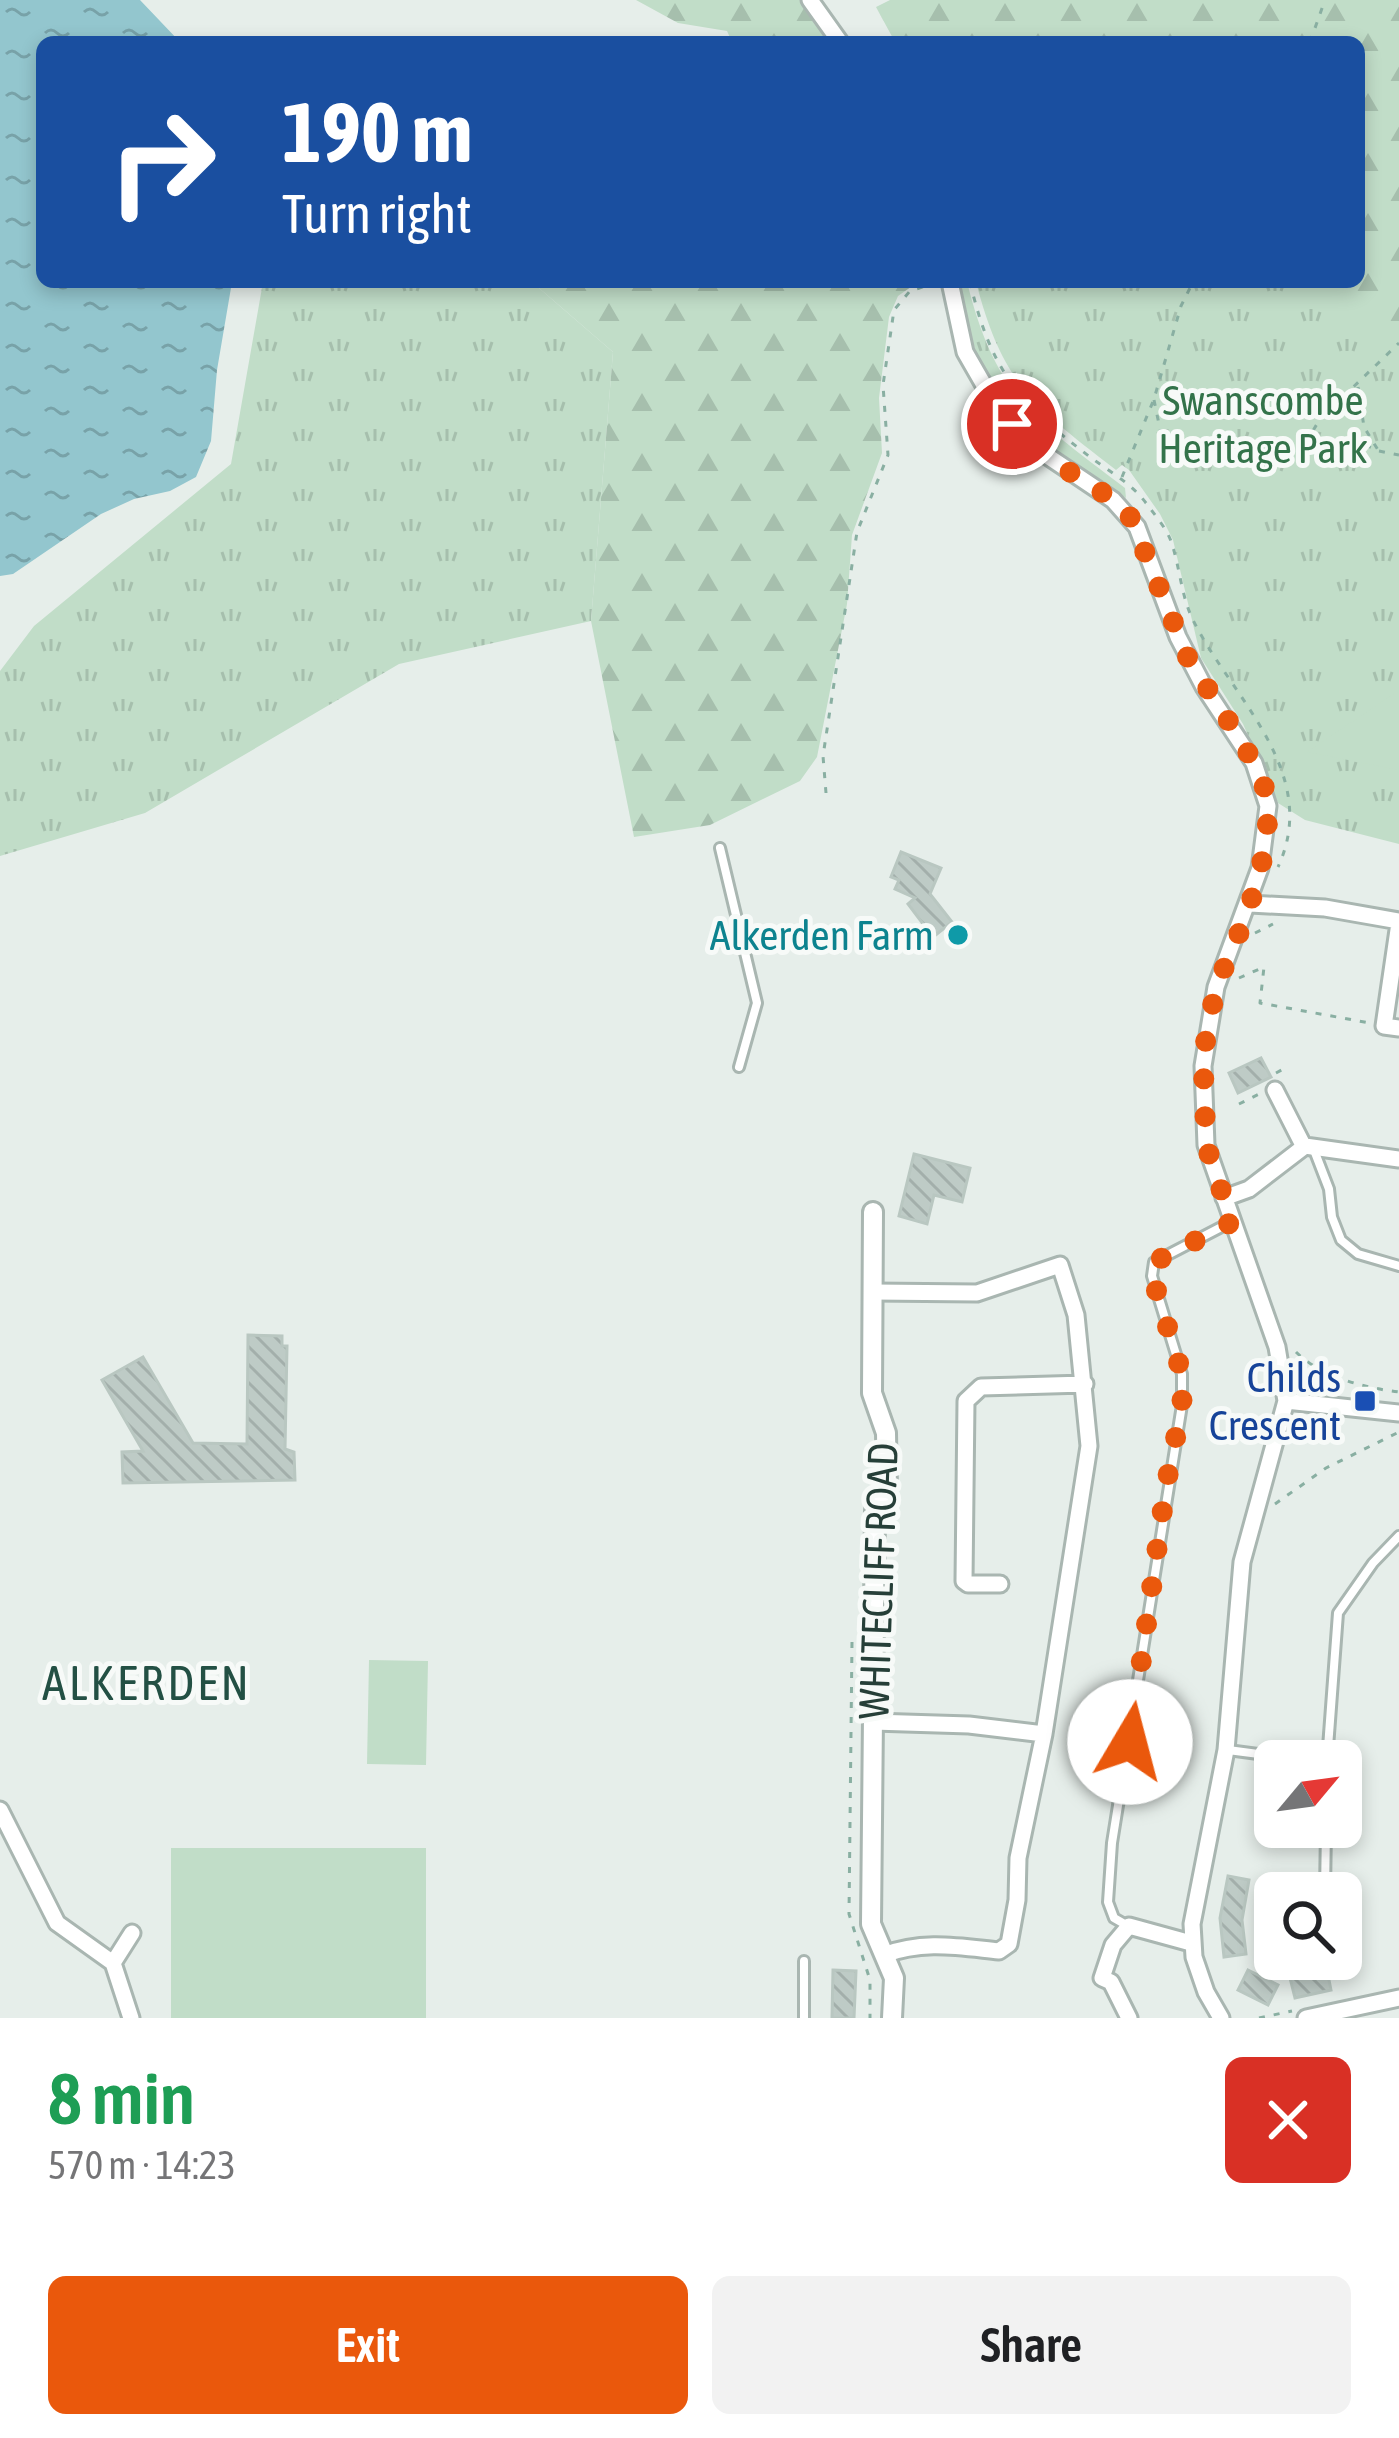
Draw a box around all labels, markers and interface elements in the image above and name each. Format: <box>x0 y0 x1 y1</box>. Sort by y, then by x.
icon: right <box>84 84 240 240</box>
text: 190 m <box>282 84 472 180</box>
text: Turn right <box>282 183 472 244</box>
pin <box>961 373 1063 475</box>
park label: Swanscombe Heritage Park <box>1158 376 1368 472</box>
icon: arrive <box>979 391 1045 457</box>
place label: Alkerden Farm <box>710 911 934 959</box>
marker: Alkerden Farm <box>945 922 971 948</box>
place label: Childs Crescent <box>1209 1353 1341 1449</box>
marker: Childs Crescent <box>1352 1388 1378 1414</box>
street label: WHITECLIFF ROAD <box>849 1442 907 1720</box>
district label: ALKERDEN <box>42 1655 252 1710</box>
position arrow <box>1067 1679 1193 1805</box>
north arrow <box>1254 1740 1362 1848</box>
map controls <box>1254 1740 1362 1980</box>
button: search <box>1254 1872 1362 1980</box>
text: 8 min <box>48 2057 195 2139</box>
button: close <box>1225 2057 1351 2183</box>
text: 570 m · 14:23 <box>48 2143 236 2187</box>
button: Exit <box>48 2276 688 2414</box>
button: Share <box>712 2276 1351 2414</box>

